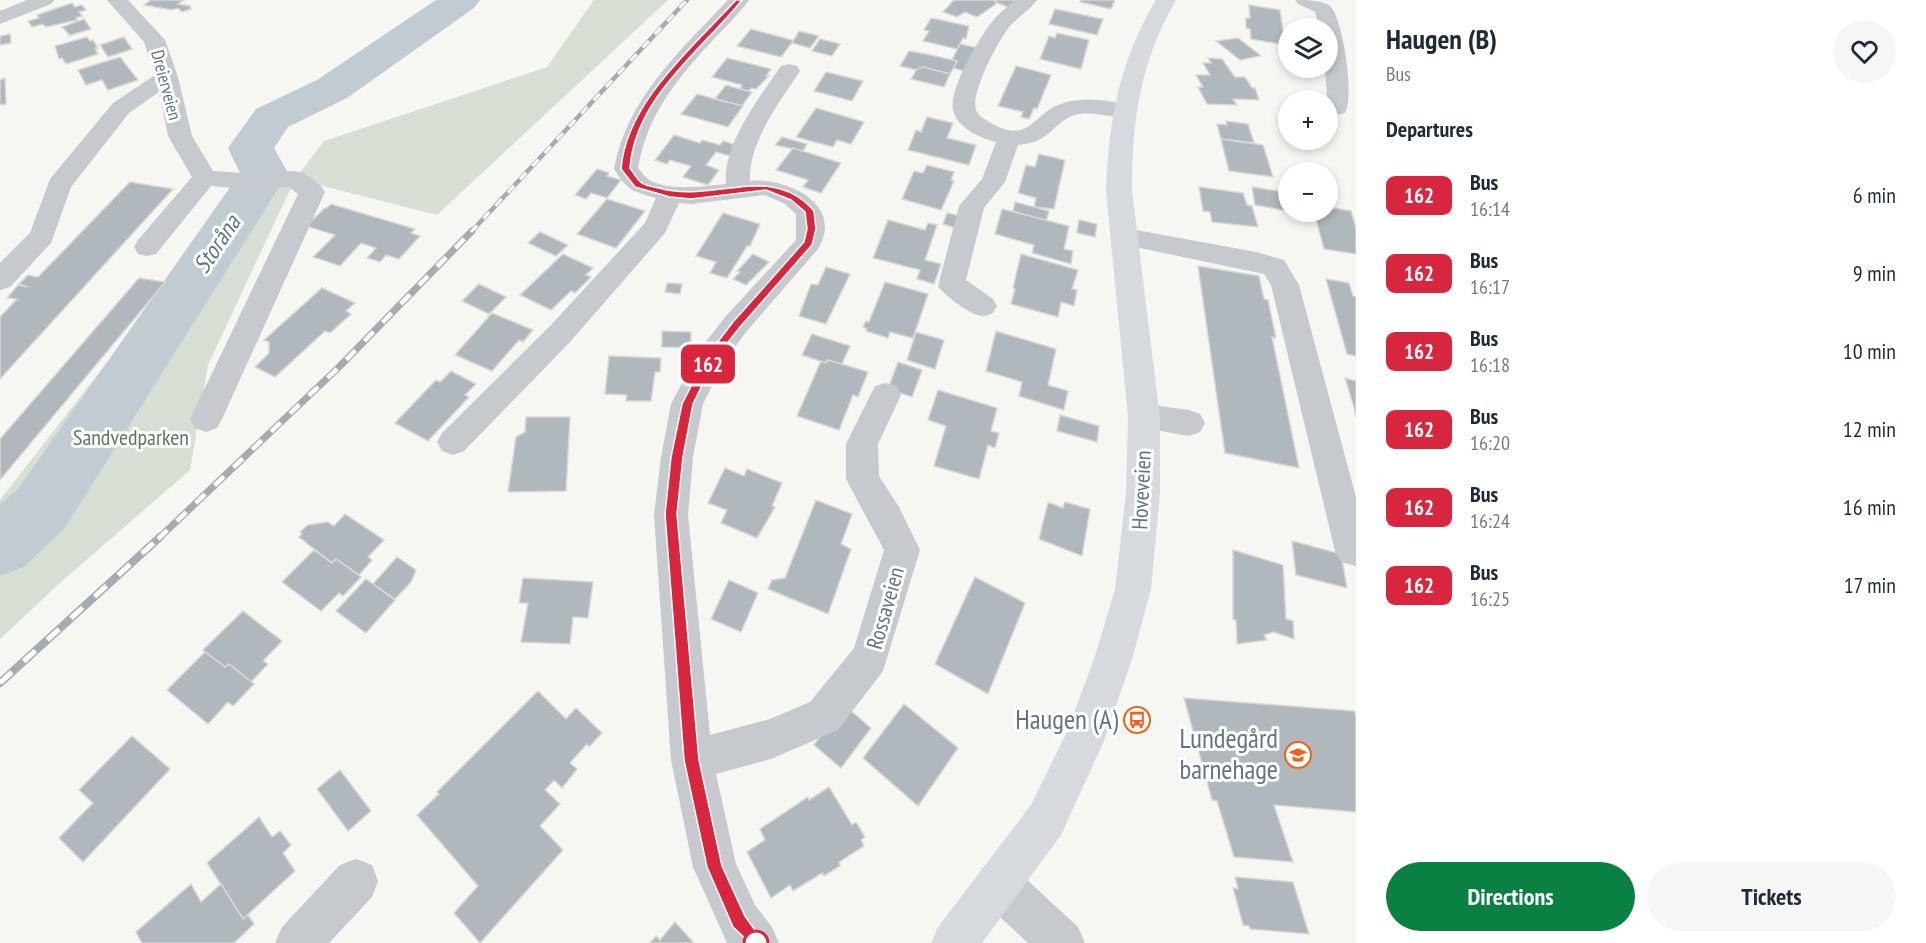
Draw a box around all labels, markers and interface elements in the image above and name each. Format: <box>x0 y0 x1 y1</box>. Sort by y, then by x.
map controls <box>1278 18 1338 222</box>
button: layers <box>1278 18 1338 78</box>
text: Haugen (B) <box>1386 20 1497 57</box>
button: heart <box>1833 20 1896 83</box>
street label: Dreierveien <box>146 47 187 122</box>
text: Bus <box>1386 61 1411 87</box>
button: + <box>1278 90 1338 150</box>
text: Departures <box>1386 115 1473 143</box>
button: − <box>1278 162 1338 222</box>
text: Bus <box>1470 168 1498 196</box>
text: 6 min <box>1853 181 1896 209</box>
text: 162 <box>1404 182 1434 209</box>
text: 16:14 <box>1470 196 1510 222</box>
water label: Storåna <box>186 208 248 279</box>
text: Bus <box>1470 246 1498 274</box>
text: 9 min <box>1853 259 1896 287</box>
text: 162 <box>1404 260 1434 287</box>
text: 16:17 <box>1470 274 1510 300</box>
text: Bus <box>1470 324 1498 352</box>
text: 10 min <box>1843 337 1896 365</box>
text: 162 <box>1404 338 1434 365</box>
line badge: 162 <box>674 344 742 384</box>
text: 162 <box>693 351 723 378</box>
text: 16:18 <box>1470 352 1510 378</box>
text: Bus <box>1470 402 1498 430</box>
text: 12 min <box>1843 415 1896 443</box>
text: 162 <box>1404 416 1434 443</box>
park label: Sandvedparken <box>73 423 189 451</box>
text: 16:20 <box>1470 430 1510 456</box>
street label: Hoveveien <box>1125 450 1157 530</box>
text: Bus <box>1470 480 1498 508</box>
text: 16 min <box>1843 493 1896 521</box>
text: 162 <box>1404 494 1434 521</box>
text: 16:24 <box>1470 508 1510 534</box>
text: Bus <box>1470 558 1498 586</box>
street label: Rossaveien <box>860 564 910 652</box>
text: 17 min <box>1844 571 1896 599</box>
text: 162 <box>1404 572 1434 599</box>
text: 16:25 <box>1470 586 1510 612</box>
place label: Haugen (A) <box>1015 702 1119 736</box>
bus stop icon: Haugen (A) <box>1122 705 1152 735</box>
place label: Lundegård barnehage <box>1179 721 1278 786</box>
school or university icon: Lundegård barnehage <box>1283 740 1313 770</box>
button: Directions <box>1386 862 1635 931</box>
button: Tickets <box>1647 862 1896 931</box>
unlabelled marker <box>743 930 769 943</box>

